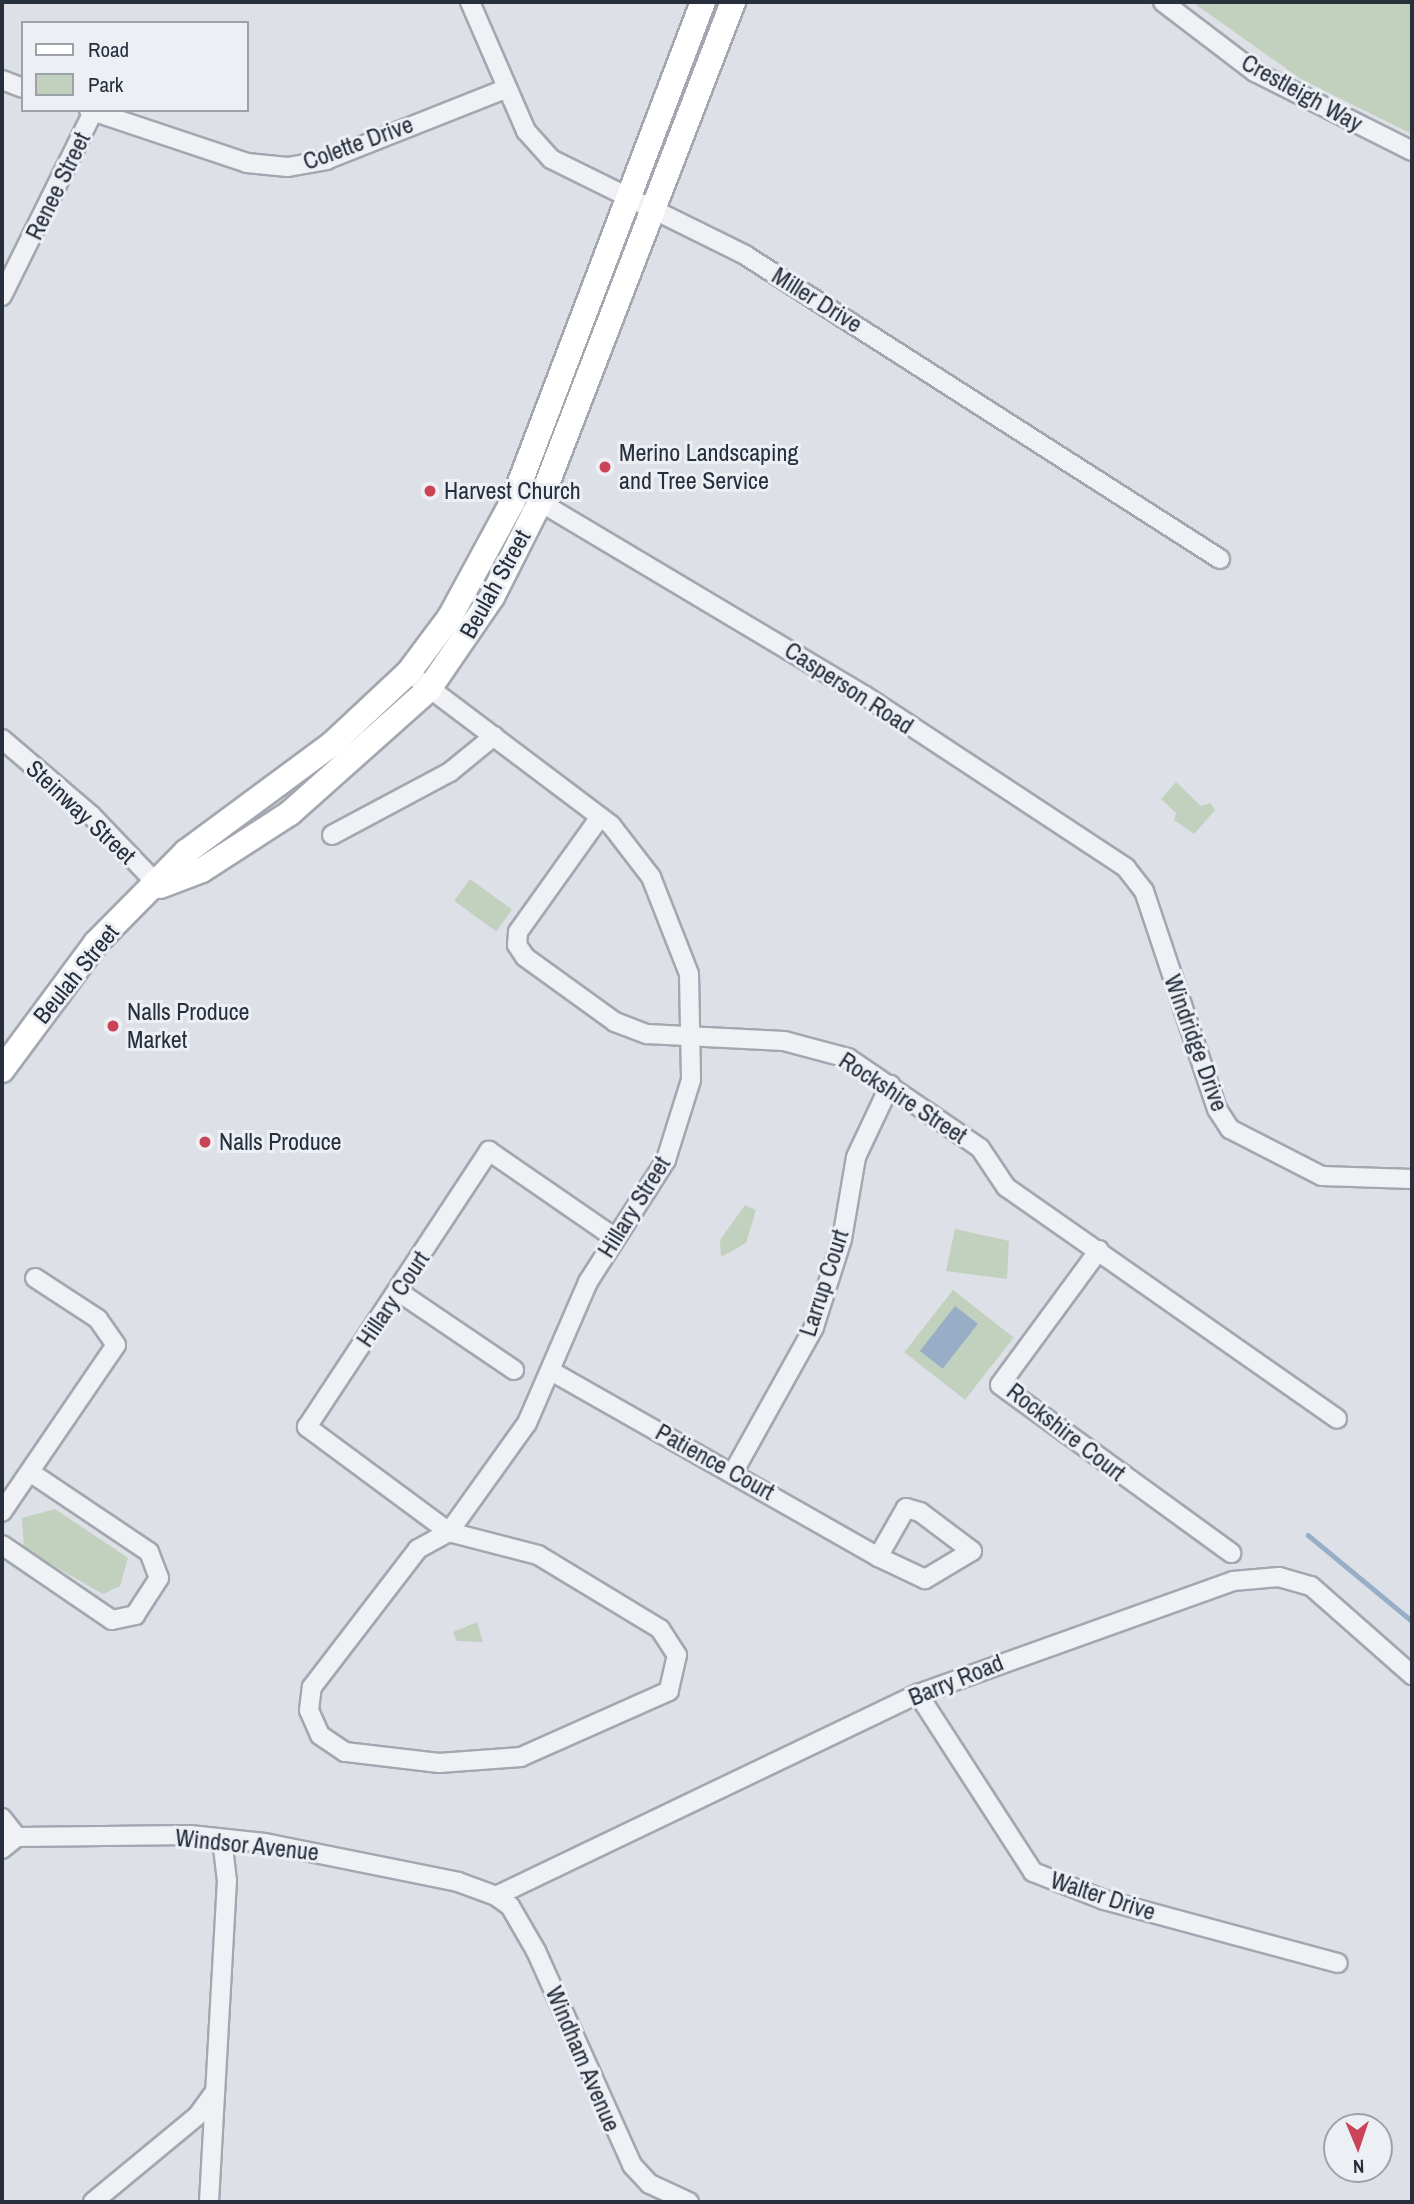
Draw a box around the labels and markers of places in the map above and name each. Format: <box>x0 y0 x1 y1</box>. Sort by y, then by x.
place label: Merino Landscaping and Tree Service <box>619 439 798 495</box>
marker: Merino Landscaping and Tree Service <box>597 459 613 475</box>
place label: Harvest Church <box>444 477 581 505</box>
marker: Harvest Church <box>422 483 438 499</box>
place label: Nalls Produce Market <box>127 998 249 1054</box>
marker: Nalls Produce Market <box>105 1018 121 1034</box>
place label: Nalls Produce <box>219 1128 341 1156</box>
marker: Nalls Produce <box>197 1134 213 1150</box>

